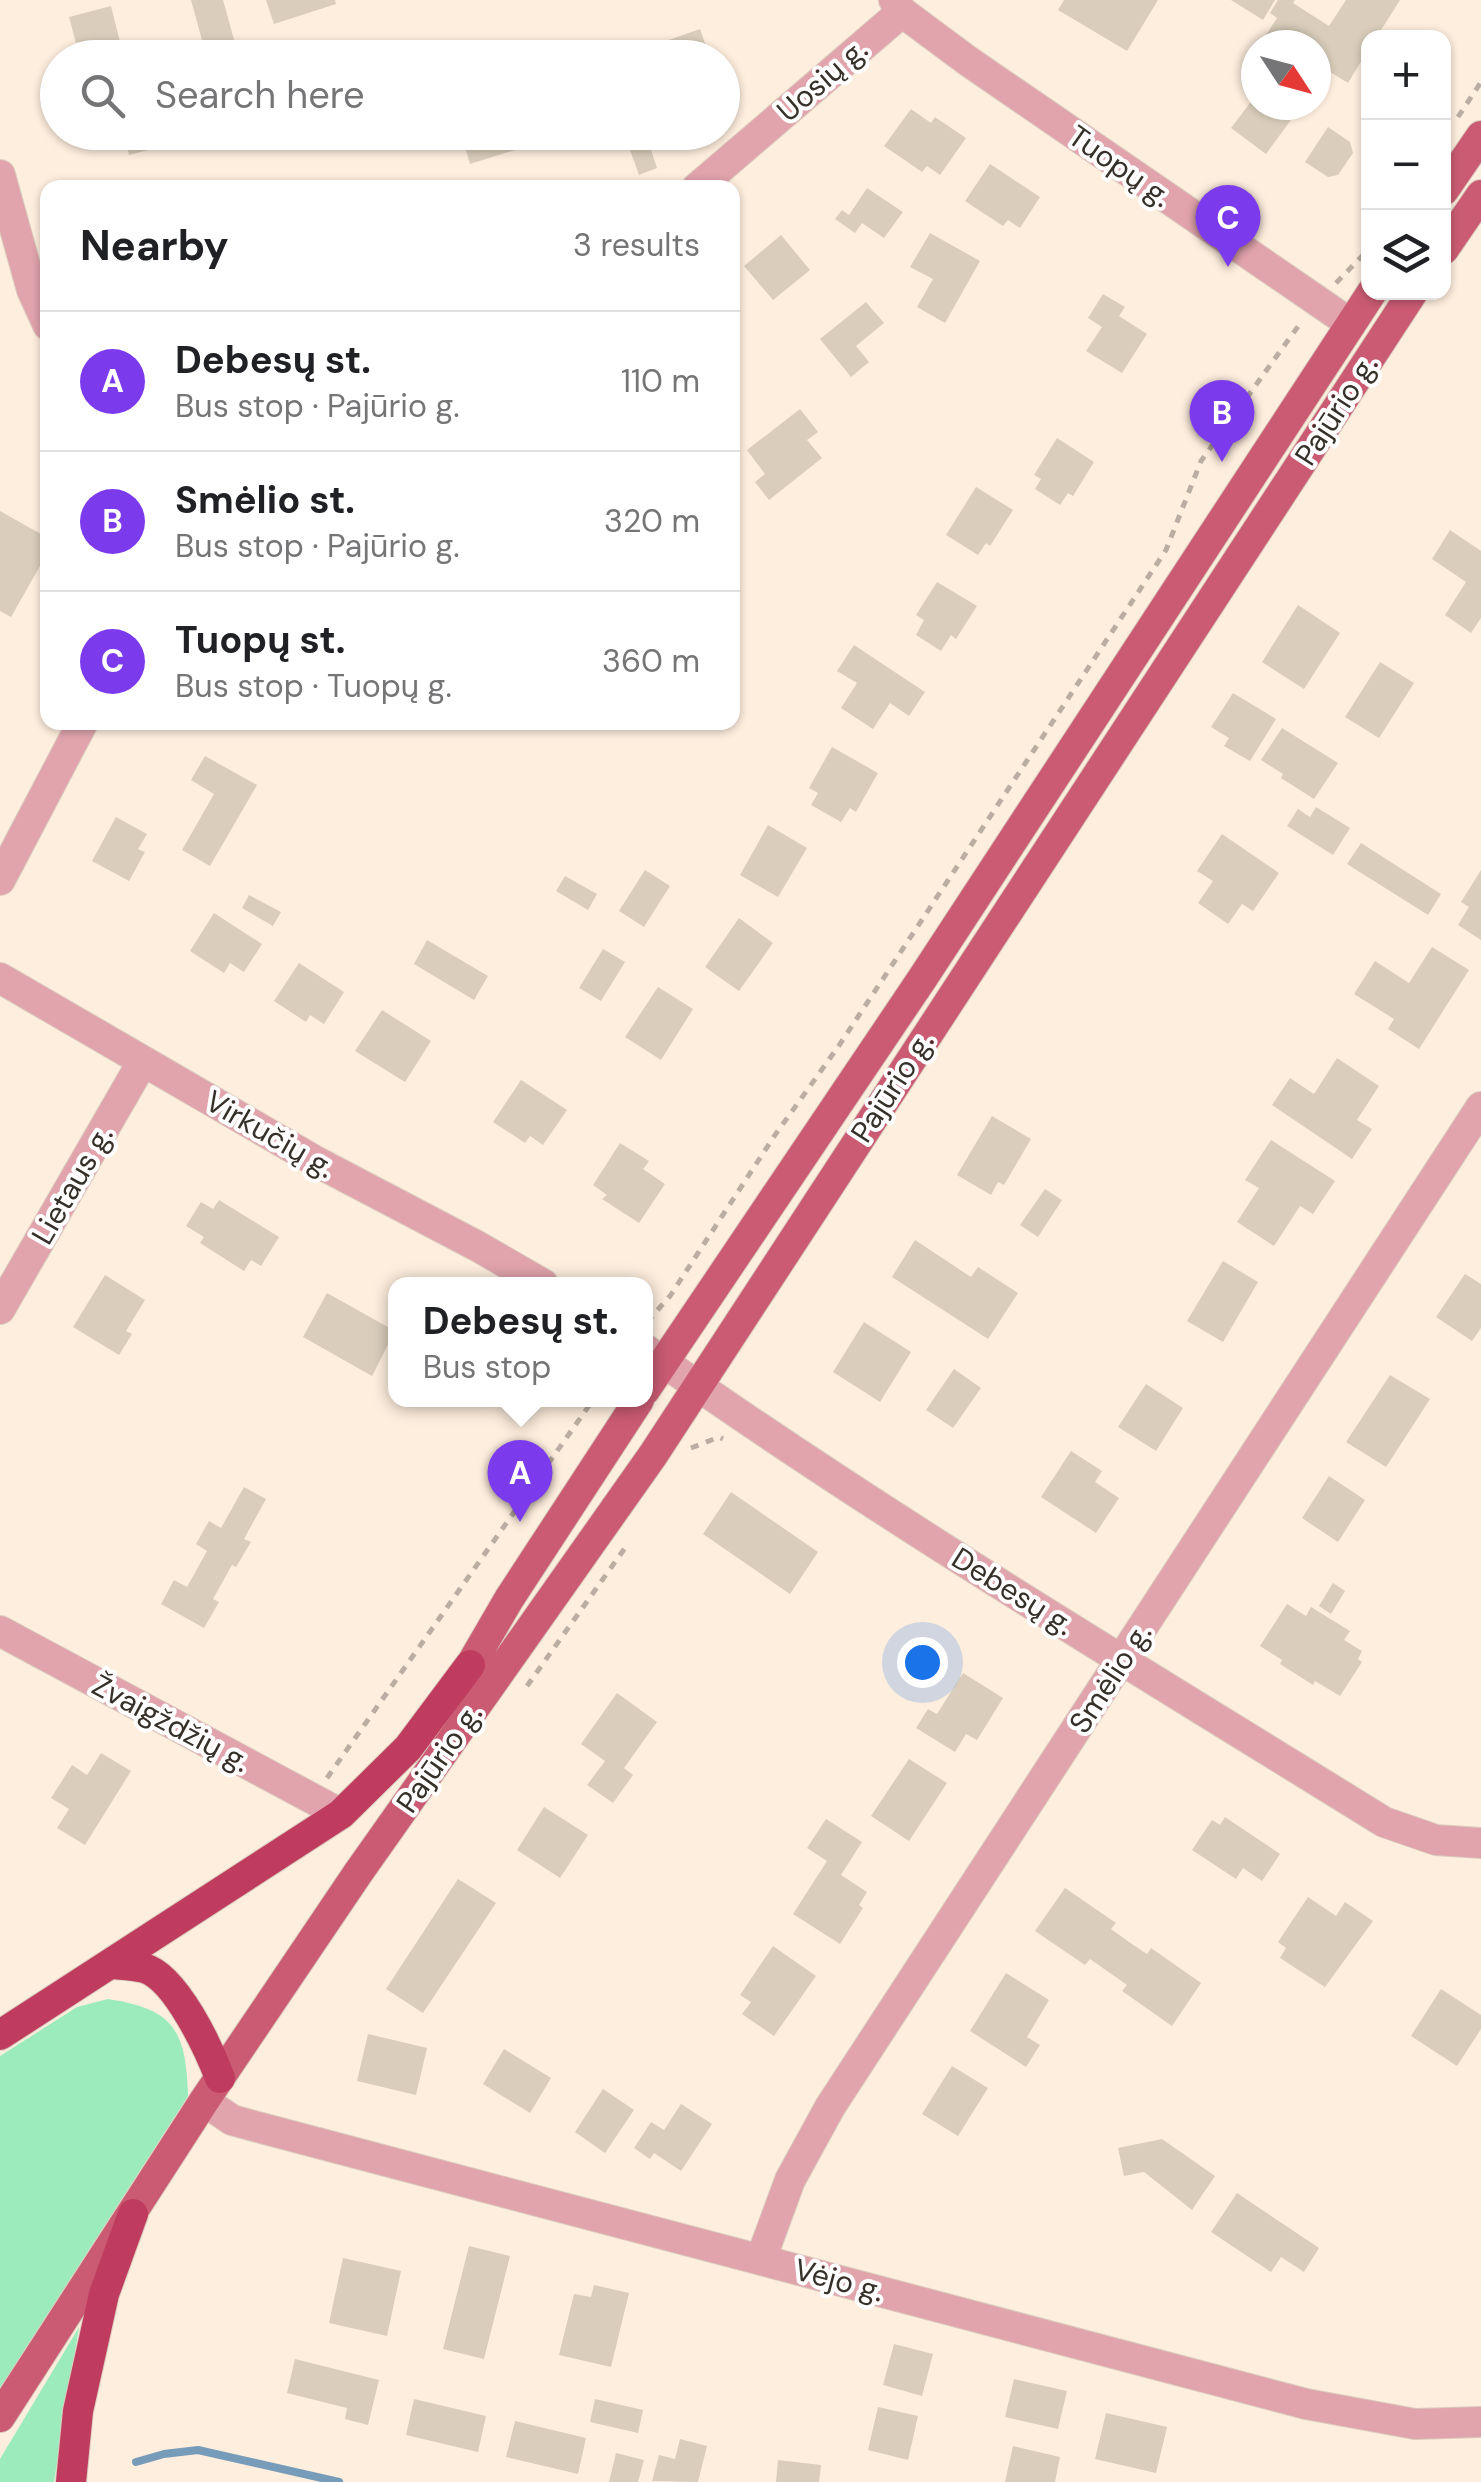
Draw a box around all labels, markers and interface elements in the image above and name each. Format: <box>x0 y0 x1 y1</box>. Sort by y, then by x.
street label: Uosių g. <box>769 30 875 130</box>
north arrow <box>1241 30 1331 120</box>
map controls <box>1361 30 1451 300</box>
button: + <box>1361 30 1451 120</box>
search box <box>40 40 740 150</box>
icon: search <box>75 68 130 123</box>
text: Search here <box>155 70 365 120</box>
street label: Tuopų g. <box>1061 116 1179 216</box>
button: − <box>1361 120 1451 210</box>
pin: C <box>1196 184 1260 267</box>
button: layers <box>1361 210 1451 300</box>
text: Nearby <box>80 218 229 273</box>
text: 3 results <box>573 224 700 266</box>
text: Debesų st. <box>175 335 371 385</box>
street label: Pajūrio g. <box>1286 347 1386 473</box>
text: A <box>101 360 124 402</box>
text: 110 m <box>621 360 700 402</box>
pin: B <box>1190 380 1254 462</box>
text: Bus stop · Pajūrio g. <box>175 385 460 427</box>
text: Smėlio st. <box>175 475 355 525</box>
text: B <box>102 500 123 542</box>
text: 320 m <box>604 500 700 542</box>
text: Bus stop · Pajūrio g. <box>175 525 460 567</box>
text: Tuopų st. <box>175 615 345 665</box>
text: C <box>101 640 124 682</box>
text: 360 m <box>602 640 700 682</box>
text: Bus stop · Tuopų g. <box>175 665 452 707</box>
street label: Pajūrio g. <box>842 1024 942 1150</box>
street label: Virkučių g. <box>198 1081 342 1187</box>
street label: Lietaus g. <box>22 1119 122 1251</box>
popup <box>388 1277 653 1407</box>
text: Debesų st. <box>423 1296 618 1346</box>
text: Bus stop <box>423 1346 551 1388</box>
pin: A <box>488 1440 552 1522</box>
street label: Debesų g. <box>945 1538 1081 1644</box>
street label: Smėlio g. <box>1060 1616 1160 1740</box>
your location <box>897 1637 948 1688</box>
street label: Žvaigždžių g. <box>86 1665 256 1781</box>
street label: Pajūrio g. <box>387 1696 491 1820</box>
street label: Vėjo g. <box>790 2249 888 2311</box>

